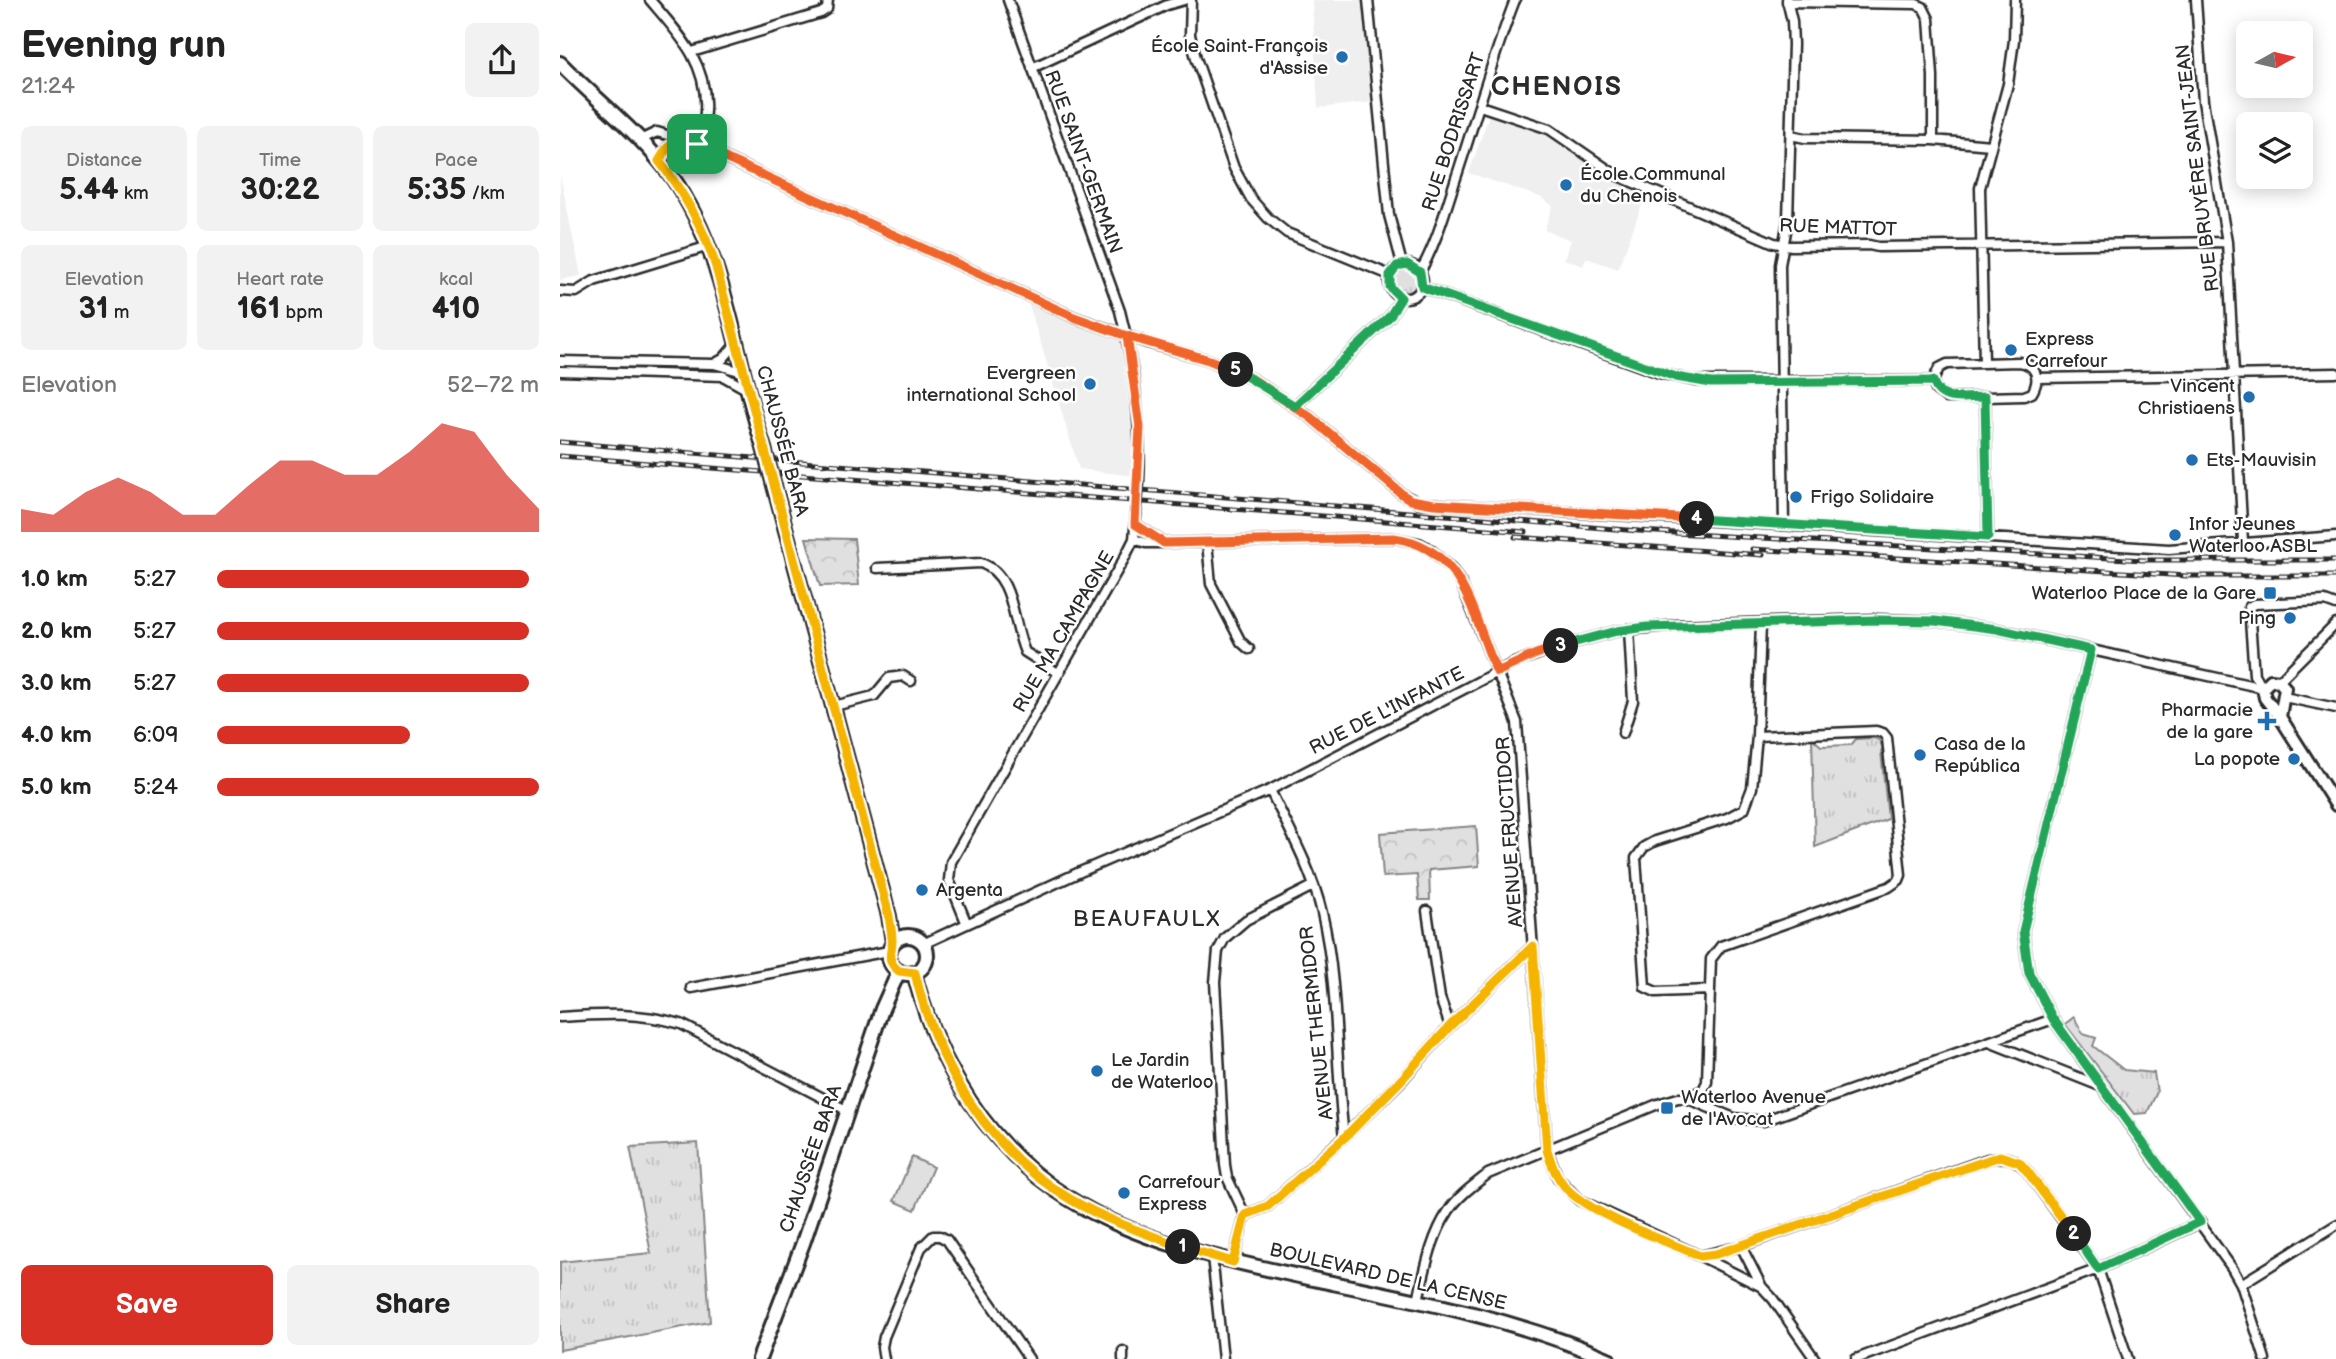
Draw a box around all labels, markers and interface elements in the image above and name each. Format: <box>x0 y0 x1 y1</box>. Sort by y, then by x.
north arrow <box>2236 21 2314 98</box>
map controls <box>2236 21 2313 189</box>
text: Evening run <box>21 23 226 68</box>
button: share <box>465 23 539 97</box>
place label: École Saint-François d'Assise <box>1151 34 1328 80</box>
street label: RUE BRUYÈRE SAINT-JEAN <box>2170 43 2225 293</box>
marker: École Saint-François d'Assise <box>1334 49 1350 65</box>
street label: RUE BODRISSART <box>1418 49 1491 214</box>
street label: RUE SAINT-GERMAIN <box>1039 67 1127 257</box>
text: 21:24 <box>21 72 75 100</box>
district label: CHENOIS <box>1491 72 1623 103</box>
button: layers <box>2236 112 2313 189</box>
pin <box>667 114 727 174</box>
icon: arrive <box>678 125 716 163</box>
text: Distance <box>66 149 142 172</box>
text: Time <box>259 149 301 172</box>
text: Pace <box>434 149 478 172</box>
place label: École Communal du Chenois <box>1580 162 1725 208</box>
text: 5.44 <box>59 172 119 208</box>
text: 30:22 <box>240 172 320 208</box>
text: 5:35 <box>407 172 466 208</box>
marker: École Communal du Chenois <box>1558 177 1574 193</box>
text: km <box>119 182 149 205</box>
text: /km <box>466 182 505 205</box>
street label: RUE MATTOT <box>1779 214 1898 242</box>
text: Elevation <box>64 268 144 291</box>
text: Heart rate <box>236 268 324 291</box>
text: kcal <box>439 268 473 291</box>
text: 31 <box>79 291 109 327</box>
text: 161 <box>237 291 280 327</box>
text: 410 <box>432 291 480 327</box>
text: m <box>109 301 130 324</box>
text: bpm <box>280 301 323 324</box>
place label: Express Carrefour <box>2025 328 2108 373</box>
marker: Express Carrefour <box>2003 342 2019 358</box>
pin: 5 <box>1218 352 1254 388</box>
text: 5 <box>1230 358 1241 381</box>
place label: Evergreen international School <box>907 362 1076 407</box>
street label: CHAUSSÉE BARA <box>751 363 814 519</box>
text: Elevation <box>21 371 117 399</box>
text: 52–72 m <box>447 371 539 399</box>
place label: Vincent Christiaens <box>2138 375 2235 420</box>
marker: Evergreen international School <box>1082 376 1098 392</box>
marker: Vincent Christiaens <box>2241 389 2257 405</box>
place label: Ets-Mauvisin <box>2206 449 2316 472</box>
marker: Ets-Mauvisin <box>2184 452 2200 468</box>
place label: Frigo Solidaire <box>1810 486 1934 509</box>
marker: Frigo Solidaire <box>1788 489 1804 505</box>
pin: 4 <box>1680 502 1714 536</box>
text: 4 <box>1691 507 1702 530</box>
place label: Infor Jeunes Waterloo ASBL <box>2189 513 2317 558</box>
marker: Infor Jeunes Waterloo ASBL <box>2167 527 2183 543</box>
street label: RUE MA CAMPAGNE <box>1008 547 1120 717</box>
text: 1.0 km <box>21 565 88 593</box>
text: 5:27 <box>133 565 176 593</box>
place label: Waterloo Place de la Gare <box>2031 582 2256 605</box>
marker: Waterloo Place de la Gare <box>2262 585 2278 601</box>
place label: Ping <box>2238 607 2276 630</box>
marker: Ping <box>2282 610 2298 626</box>
text: 2.0 km <box>21 617 92 645</box>
text: 5:27 <box>133 617 176 645</box>
pin: 3 <box>1544 628 1578 664</box>
text: 3 <box>1555 634 1566 657</box>
street label: RUE DE L'INFANTE <box>1306 662 1468 760</box>
text: 3.0 km <box>21 669 92 697</box>
text: 5:27 <box>133 669 176 697</box>
place label: Pharmacie de la gare <box>2161 699 2253 744</box>
marker: Pharmacie de la gare <box>2259 713 2275 729</box>
text: 4.0 km <box>21 721 92 749</box>
text: 6:09 <box>133 721 179 749</box>
place label: Casa de la República <box>1934 733 2026 778</box>
street label: AVENUE FRUCTIDOR <box>1492 736 1528 928</box>
marker: Casa de la República <box>1912 747 1928 763</box>
place label: La popote <box>2194 748 2280 771</box>
marker: La popote <box>2286 751 2302 767</box>
text: 5.0 km <box>21 773 92 801</box>
text: 5:24 <box>133 773 178 801</box>
place label: Argenta <box>936 879 1003 902</box>
marker: Argenta <box>914 882 930 898</box>
district label: BEAUFAULX <box>1073 905 1221 933</box>
street label: AVENUE THERMIDOR <box>1295 925 1339 1121</box>
place label: Le Jardin de Waterloo <box>1111 1049 1214 1094</box>
marker: Le Jardin de Waterloo <box>1089 1063 1105 1079</box>
street label: CHAUSSÉE BARA <box>774 1081 847 1236</box>
place label: Waterloo Avenue de l'Avocat <box>1681 1086 1826 1131</box>
marker: Waterloo Avenue de l'Avocat <box>1659 1100 1675 1116</box>
place label: Carrefour Express <box>1138 1171 1221 1216</box>
marker: Carrefour Express <box>1116 1185 1132 1201</box>
pin: 2 <box>2056 1216 2092 1252</box>
text: 2 <box>2068 1222 2079 1245</box>
pin: 1 <box>1166 1230 1200 1264</box>
text: 1 <box>1179 1235 1187 1258</box>
street label: BOULEVARD DE LA CENSE <box>1267 1239 1509 1315</box>
button: Save <box>21 1265 273 1345</box>
button: Share <box>287 1265 539 1345</box>

